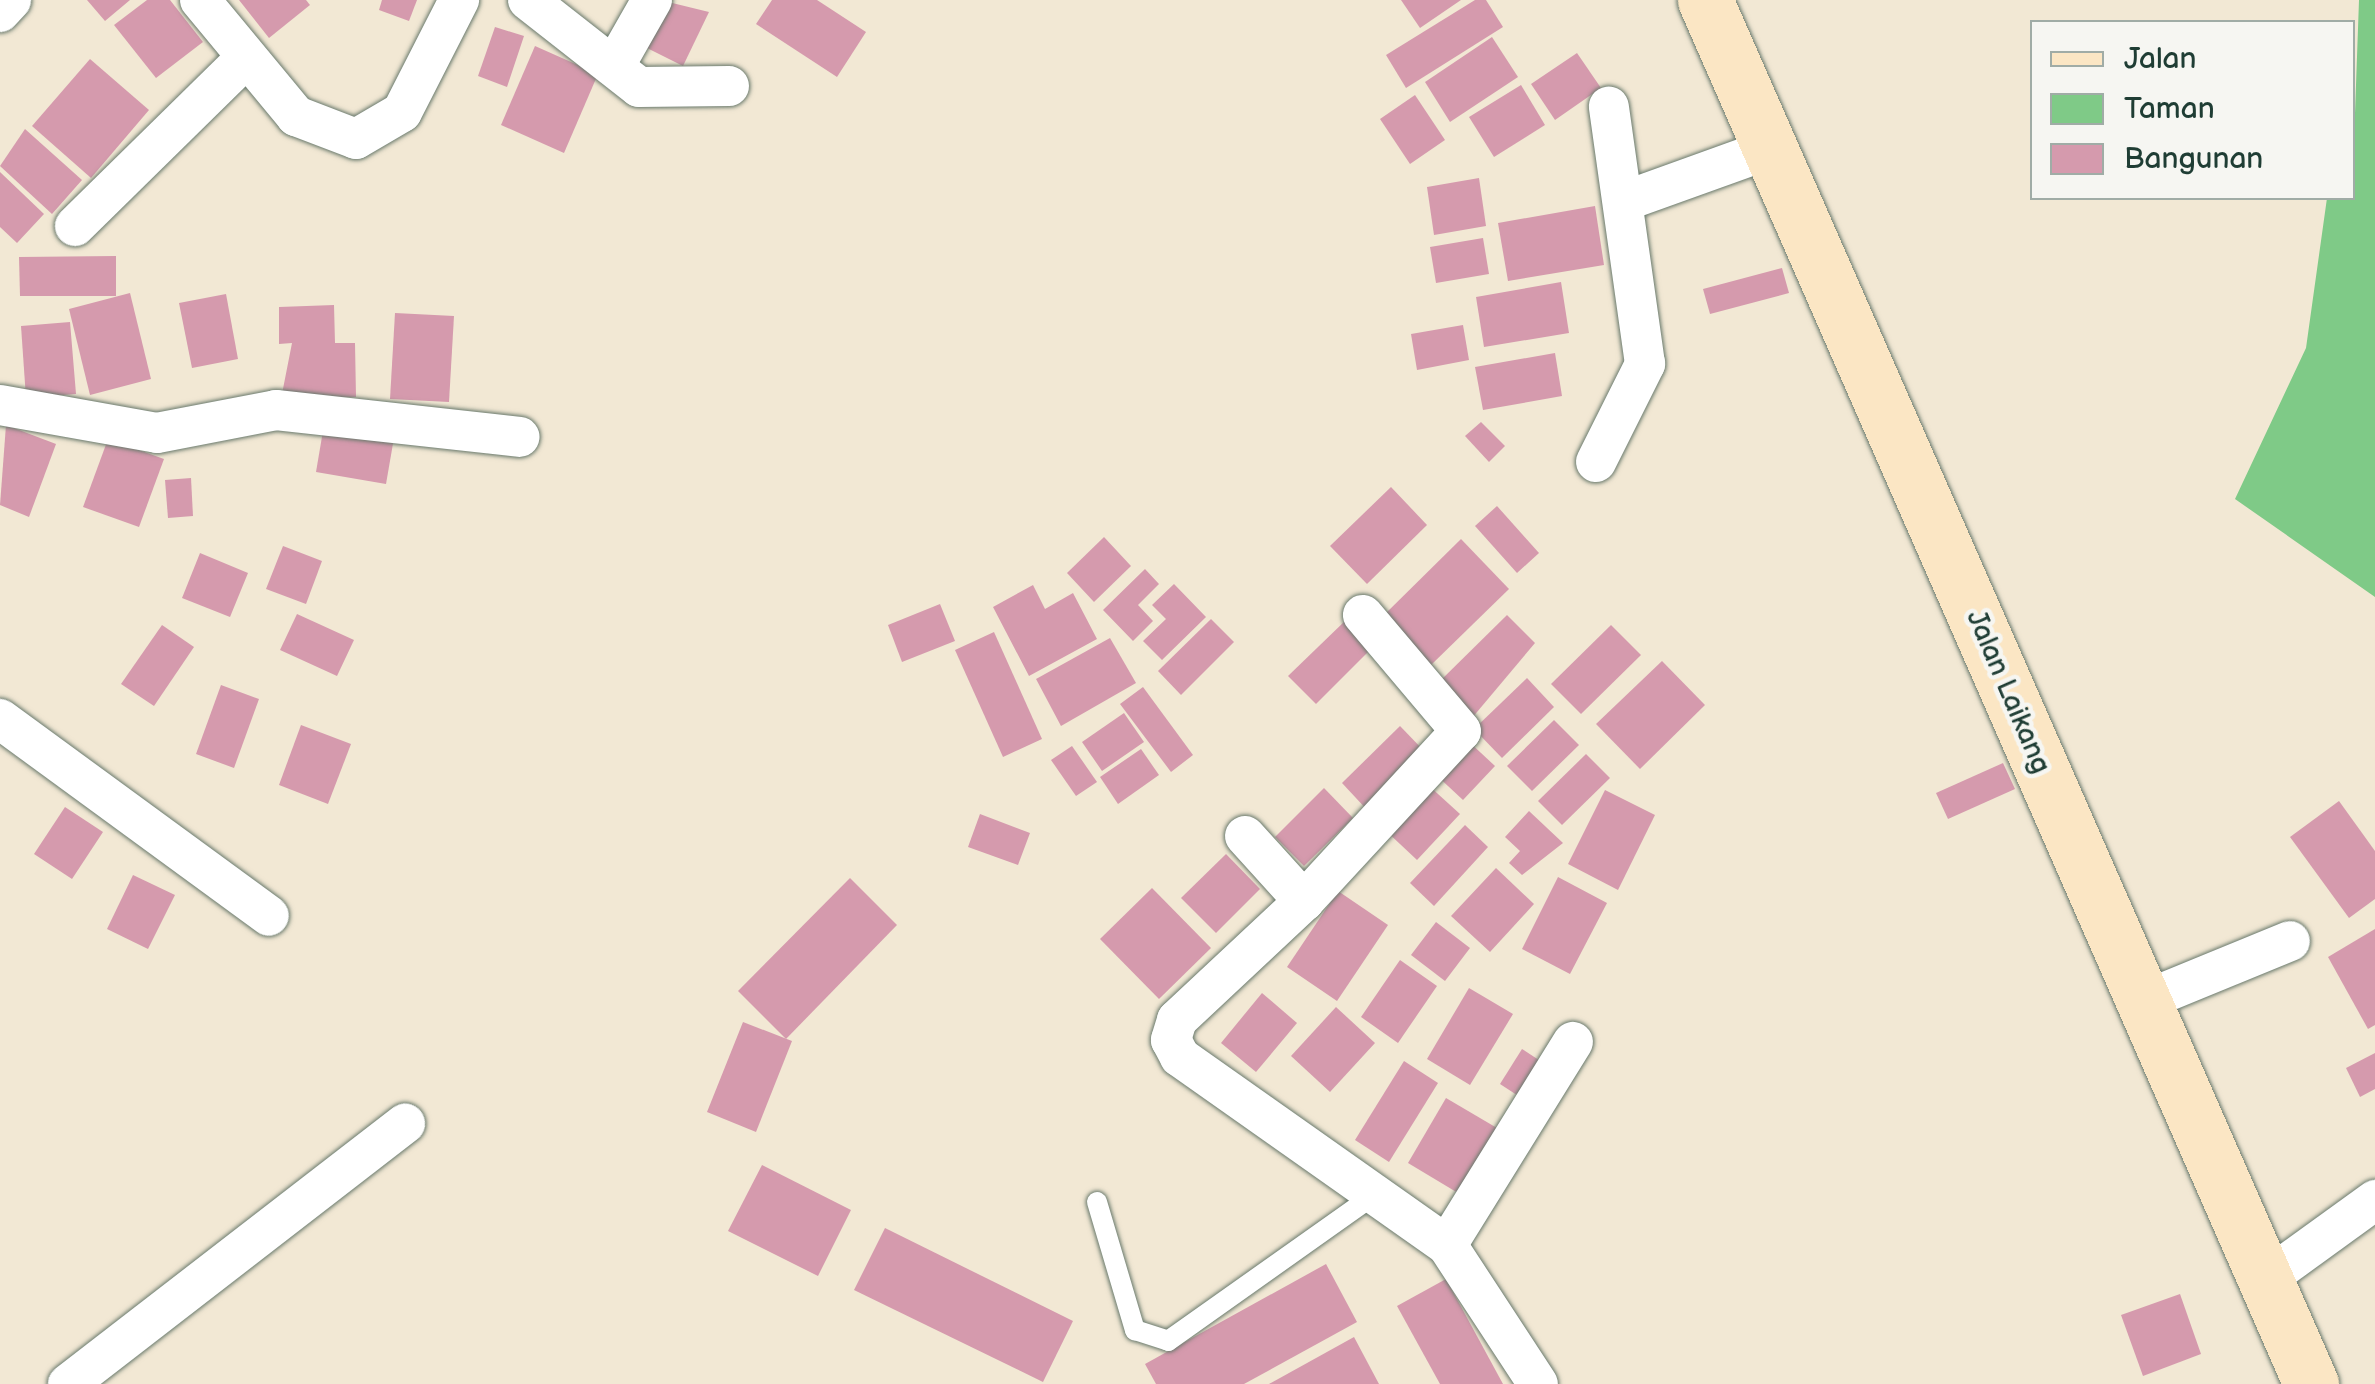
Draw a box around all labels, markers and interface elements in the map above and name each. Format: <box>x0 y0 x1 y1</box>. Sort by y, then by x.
legend <box>2030 20 2355 200</box>
text: Jalan <box>2124 41 2196 77</box>
text: Taman <box>2124 91 2215 127</box>
text: Bangunan <box>2124 141 2263 177</box>
street label: Jalan Laikang <box>1959 605 2057 779</box>

